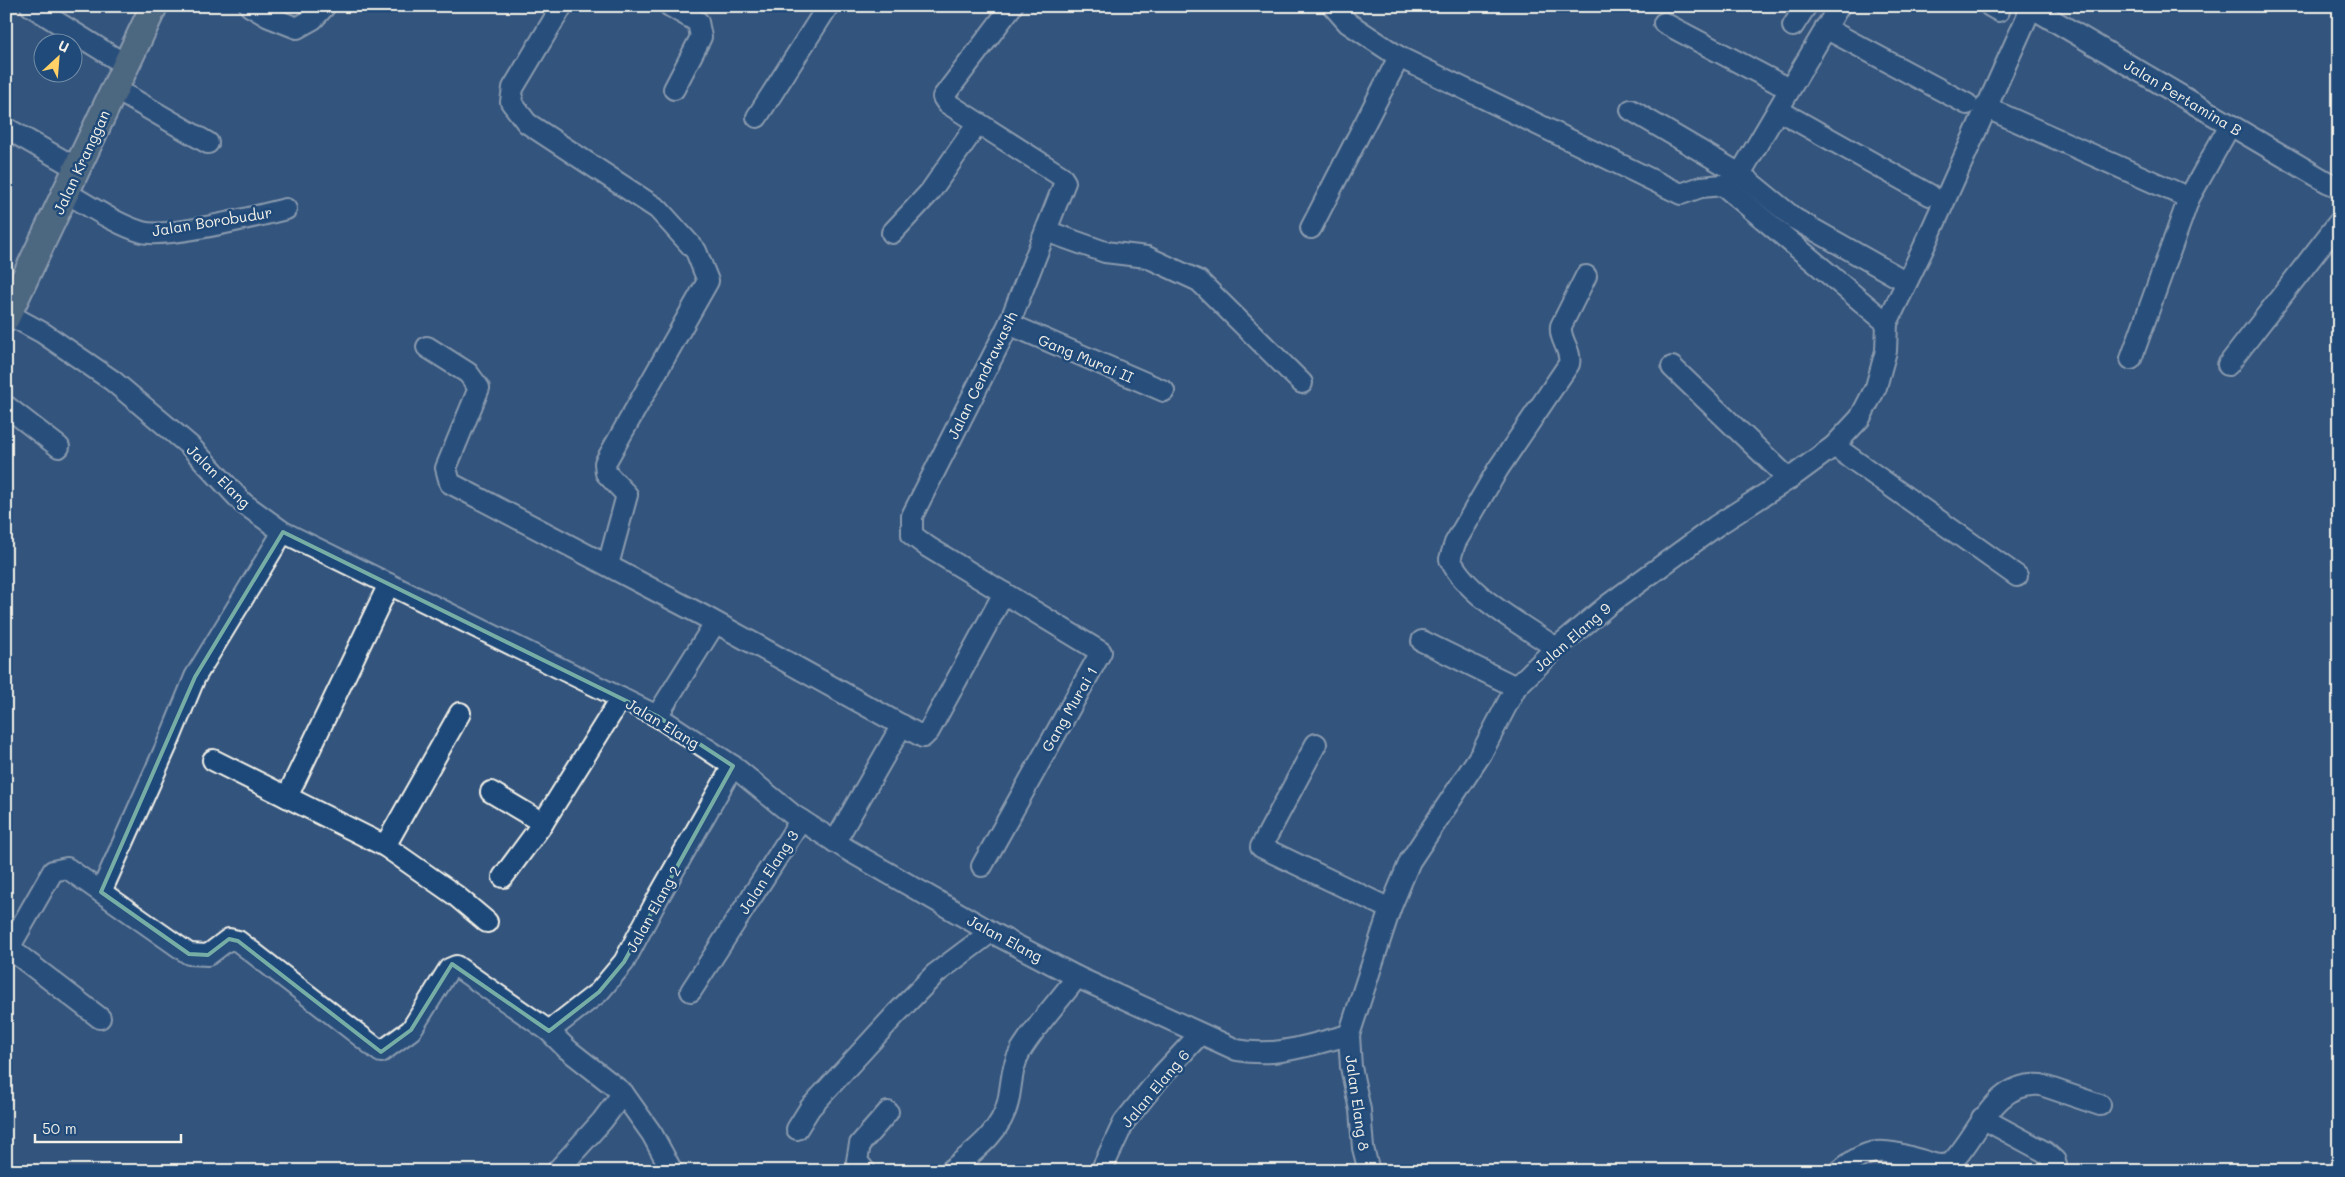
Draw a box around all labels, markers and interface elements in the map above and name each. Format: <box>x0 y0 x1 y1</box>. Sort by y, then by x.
north arrow <box>32 32 82 82</box>
text: U <box>55 35 73 57</box>
street label: Jalan Pertamina B <box>2120 54 2246 140</box>
street label: Jalan Kranggan <box>48 106 114 218</box>
street label: Jalan Borobudur <box>150 202 274 240</box>
street label: Jalan Cendrawasih <box>942 308 1022 442</box>
street label: Gang Murai II <box>1035 329 1137 387</box>
street label: Jalan Elang <box>183 440 255 512</box>
street label: Jalan Elang 9 <box>1529 598 1615 676</box>
street label: Gang Murai 1 <box>1036 663 1102 755</box>
street label: Jalan Elang <box>622 693 704 753</box>
street label: Jalan Elang 3 <box>733 826 803 918</box>
street label: Jalan Elang 2 <box>621 862 685 956</box>
street label: Jalan Elang <box>964 910 1046 966</box>
street label: Jalan Elang 6 <box>1116 1045 1194 1131</box>
street label: Jalan Elang 8 <box>1341 1054 1375 1152</box>
scale bar <box>35 1112 181 1144</box>
text: 50 m <box>42 1118 77 1138</box>

